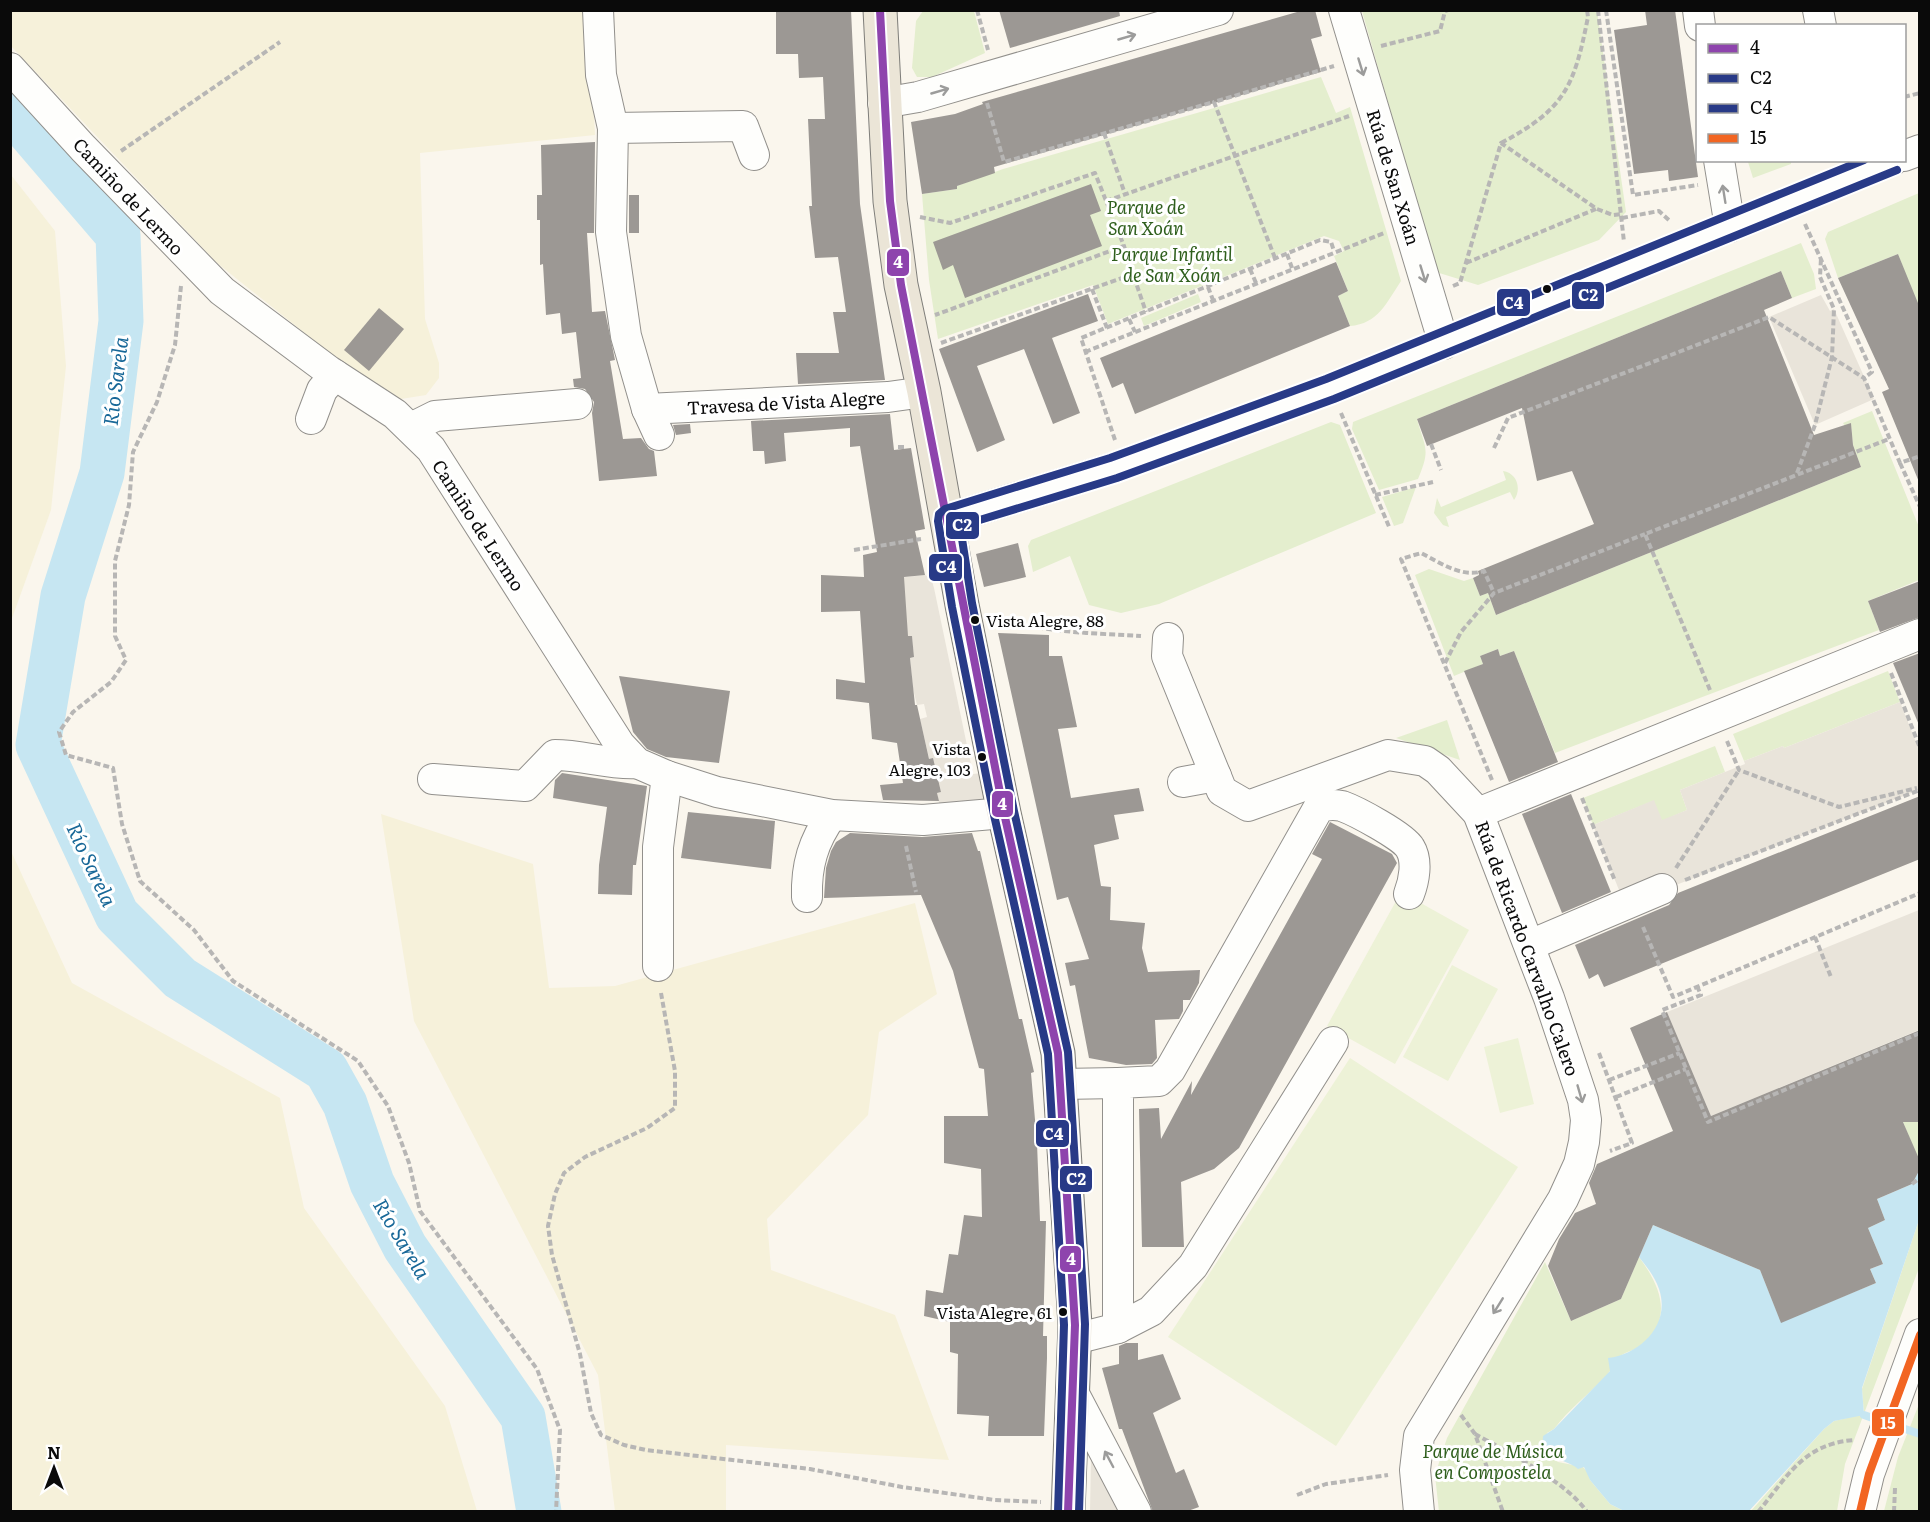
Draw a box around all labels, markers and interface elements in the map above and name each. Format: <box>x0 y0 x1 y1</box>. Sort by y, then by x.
legend <box>1696 24 1906 162</box>
one-way arrow <box>1117 30 1136 42</box>
text: 4 <box>1750 33 1760 60</box>
one-way arrow <box>1356 57 1367 76</box>
text: C2 <box>1750 63 1772 90</box>
one-way arrow <box>930 85 949 96</box>
text: C4 <box>1750 93 1773 120</box>
street label: Rúa de San Xoán <box>1360 106 1428 248</box>
text: 15 <box>1750 123 1766 150</box>
street label: Camiño de Lermo <box>67 131 191 261</box>
one-way arrow <box>1718 184 1729 204</box>
park label: Parque de San Xoán <box>1106 193 1186 241</box>
park label: Parque Infantil de San Xoán <box>1111 240 1234 288</box>
line badge: 4 <box>886 248 910 277</box>
text: 4 <box>893 249 903 273</box>
one-way arrow <box>1418 264 1429 283</box>
line badge: C2 <box>1571 281 1605 310</box>
text: C2 <box>1578 282 1598 306</box>
unlabelled marker <box>1541 283 1553 295</box>
line badge: C4 <box>1496 288 1531 317</box>
text: C4 <box>1502 290 1524 314</box>
water label: Río Sarela <box>94 334 134 427</box>
street label: Travesa de Vista Alegre <box>686 383 886 421</box>
street label: Camiño de Lermo <box>426 454 532 596</box>
line badge: C2 <box>945 511 980 540</box>
text: C2 <box>952 512 972 536</box>
line badge: C4 <box>928 553 963 582</box>
text: C4 <box>935 554 957 578</box>
place label: Vista Alegre, 88 <box>986 608 1104 632</box>
marker: Vista Alegre, 88 <box>969 614 981 626</box>
place label: Vista Alegre, 103 <box>889 736 971 781</box>
marker: Vista Alegre, 103 <box>976 751 988 763</box>
line badge: 4 <box>991 790 1014 818</box>
text: 4 <box>997 791 1007 815</box>
street label: Rúa de Ricardo Carvalho Calero <box>1469 816 1587 1080</box>
water label: Río Sarela <box>60 817 126 911</box>
one-way arrow <box>1575 1084 1586 1103</box>
line badge: C4 <box>1035 1119 1070 1148</box>
text: C4 <box>1042 1121 1064 1145</box>
line badge: C2 <box>1059 1165 1093 1193</box>
text: C2 <box>1066 1166 1086 1190</box>
water label: Río Sarela <box>367 1192 439 1285</box>
line badge: 4 <box>1059 1245 1082 1273</box>
text: 4 <box>1066 1246 1076 1270</box>
one-way arrow <box>1491 1297 1503 1314</box>
place label: Vista Alegre, 61 <box>937 1300 1052 1324</box>
marker: Vista Alegre, 61 <box>1057 1306 1069 1318</box>
line badge: 15 <box>1871 1408 1905 1437</box>
text: 15 <box>1880 1410 1896 1434</box>
park label: Parque de Música en Compostela <box>1422 1437 1565 1485</box>
north arrow <box>24 1438 84 1498</box>
text: N <box>47 1440 61 1464</box>
one-way arrow <box>1103 1451 1114 1469</box>

